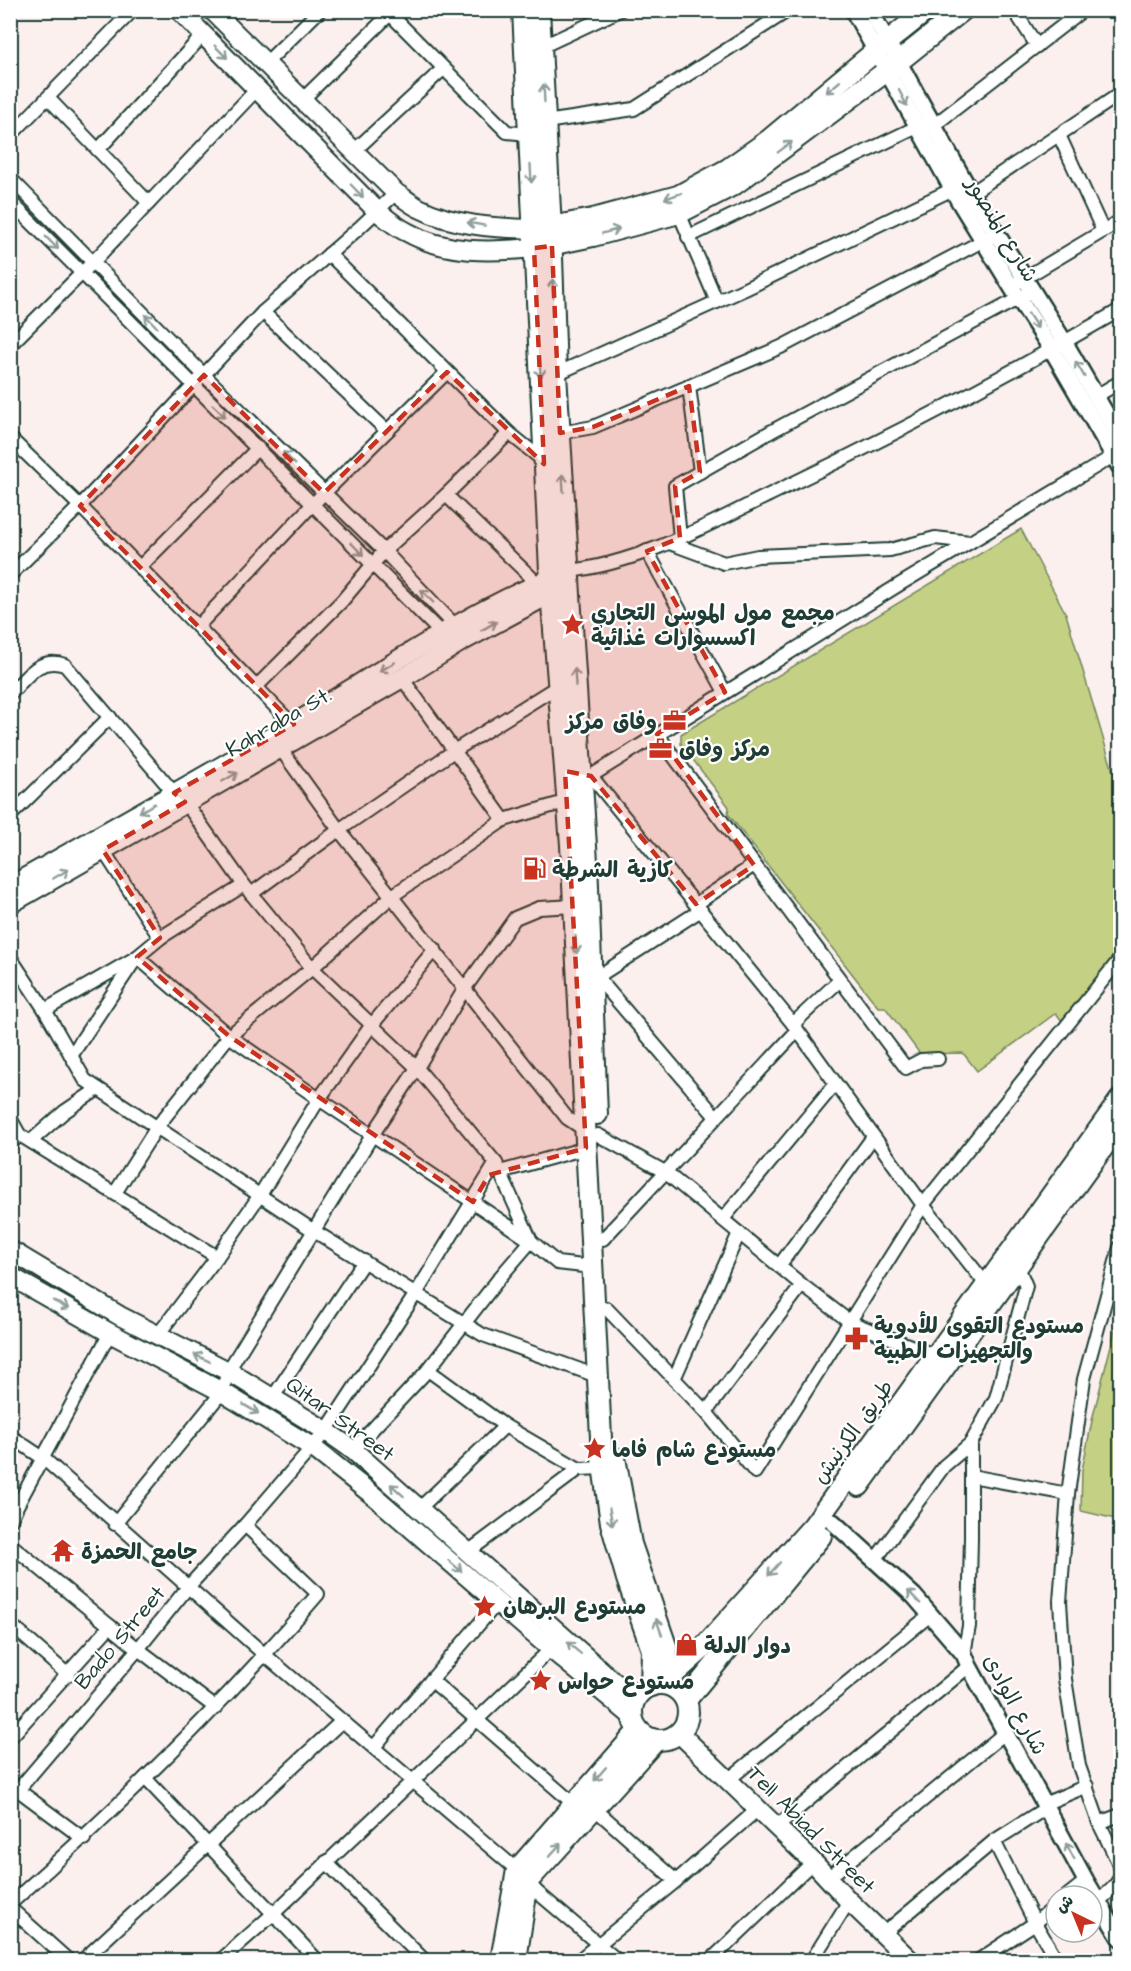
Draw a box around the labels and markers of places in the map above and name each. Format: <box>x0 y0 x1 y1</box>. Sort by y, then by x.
place label: مجمع مول الموسى التجاري اكسسوارات غذائية <box>591 598 835 654</box>
place icon: مجمع مول الموسى التجاري اكسسوارات غذائية <box>560 612 586 638</box>
place label: وفاق مركز <box>564 707 657 738</box>
office icon: وفاق مركز <box>662 708 688 734</box>
place label: مركز وفاق <box>679 734 770 765</box>
office icon: مركز وفاق <box>648 735 674 761</box>
place label: كازية الشرطة <box>552 855 673 886</box>
fuel station icon: كازية الشرطة <box>521 856 547 882</box>
place label: مستودع التقوى للأدوية والتجهيزات الطبية <box>874 1311 1084 1367</box>
pharmacy icon: مستودع التقوى للأدوية والتجهيزات الطبية <box>843 1325 869 1351</box>
place label: مستودع شام فاما <box>612 1435 776 1466</box>
place icon: مستودع شام فاما <box>581 1436 607 1462</box>
place label: جامع الحمزة <box>81 1537 198 1568</box>
temple icon: جامع الحمزة <box>50 1538 76 1564</box>
place label: مستودع البرهان <box>503 1592 646 1623</box>
place icon: مستودع البرهان <box>472 1593 498 1619</box>
place label: دوار الدلة <box>704 1631 791 1662</box>
shop icon: دوار الدلة <box>673 1632 699 1658</box>
place label: مستودع حواس <box>558 1667 694 1698</box>
place icon: مستودع حواس <box>527 1668 553 1694</box>

